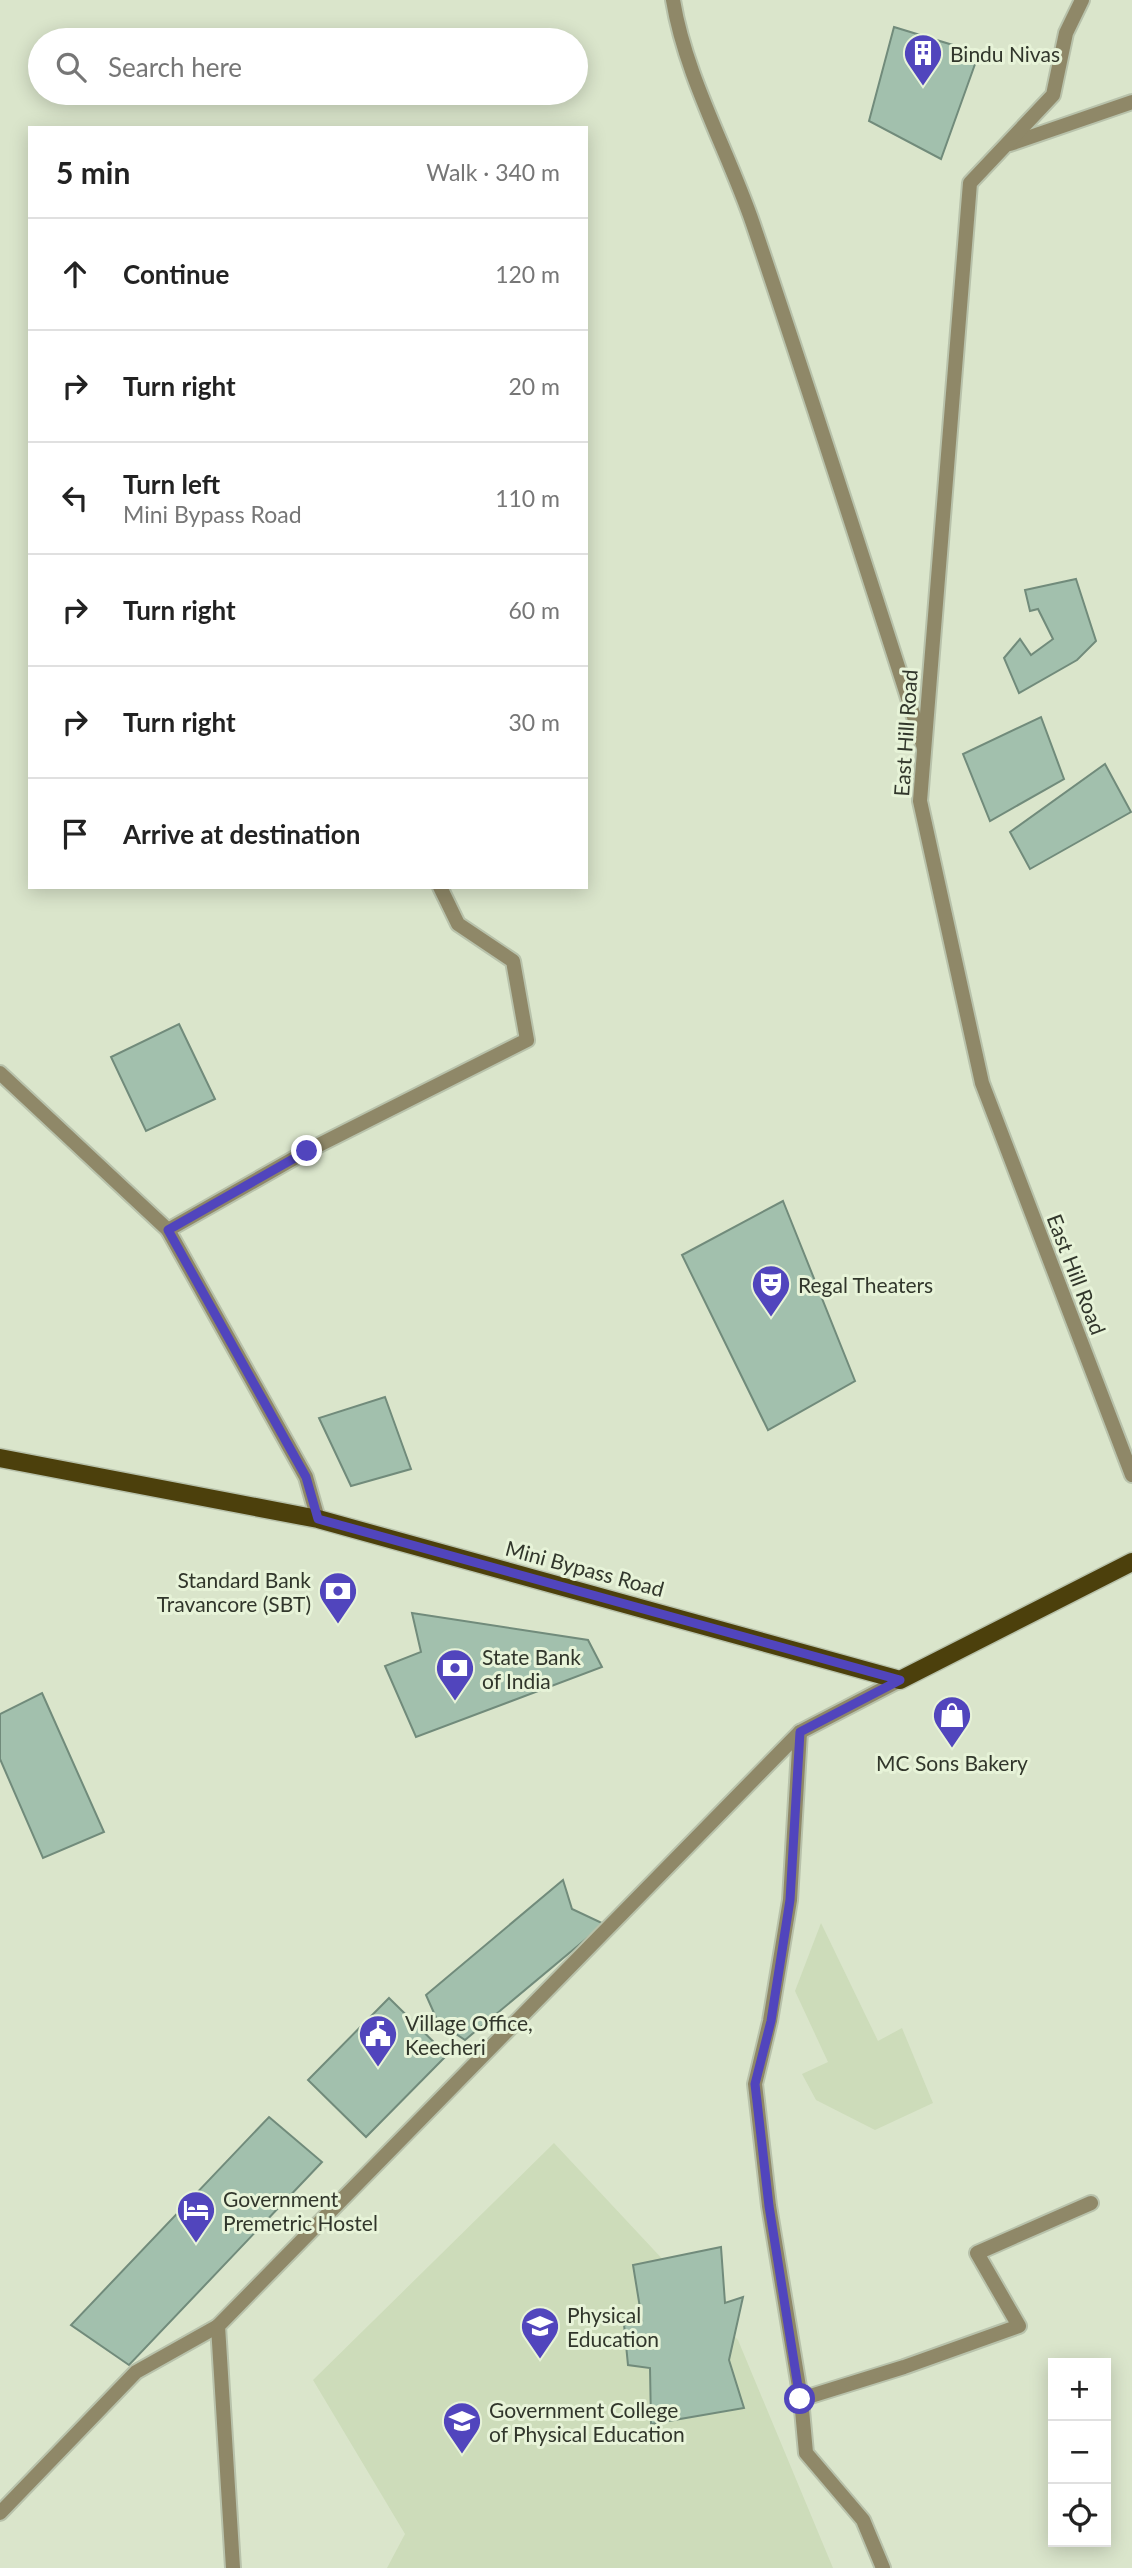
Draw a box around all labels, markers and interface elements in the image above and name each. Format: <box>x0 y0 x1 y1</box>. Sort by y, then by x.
search box <box>28 28 588 105</box>
building icon: Bindu Nivas <box>902 32 944 87</box>
place label: Bindu Nivas <box>950 41 1060 66</box>
icon: search <box>52 48 90 86</box>
text: Search here <box>108 51 242 83</box>
text: 5 min <box>56 154 130 190</box>
text: Walk · 340 m <box>426 158 560 186</box>
icon: ahead <box>56 255 94 293</box>
text: Continue <box>123 258 229 290</box>
text: 120 m <box>495 260 560 288</box>
icon: right <box>56 367 94 405</box>
text: Turn right <box>123 370 236 402</box>
text: 20 m <box>509 372 560 400</box>
text: Turn left <box>123 468 220 500</box>
icon: left <box>56 479 94 517</box>
text: 110 m <box>495 484 560 512</box>
text: Mini Bypass Road <box>123 500 302 528</box>
icon: right <box>56 591 94 629</box>
text: Turn right <box>123 594 236 626</box>
text: 60 m <box>509 596 560 624</box>
street label: East Hill Road <box>888 669 922 797</box>
icon: right <box>56 703 94 741</box>
text: Turn right <box>123 706 236 738</box>
text: 30 m <box>509 708 560 736</box>
icon: arrive <box>56 815 94 853</box>
text: Arrive at destination <box>123 818 360 850</box>
route end <box>291 1135 322 1166</box>
street label: East Hill Road <box>1043 1210 1111 1338</box>
theatre icon: Regal Theaters <box>750 1263 792 1318</box>
place label: Regal Theaters <box>798 1272 933 1297</box>
street label: Mini Bypass Road <box>503 1535 667 1601</box>
place label: Standard Bank Travancore (SBT) <box>157 1567 311 1616</box>
bank icon: Standard Bank Travancore (SBT) <box>317 1570 359 1625</box>
place label: State Bank of India <box>482 1644 581 1693</box>
bank icon: State Bank of India <box>434 1647 476 1702</box>
shop icon: MC Sons Bakery <box>931 1694 973 1749</box>
place label: MC Sons Bakery <box>876 1750 1028 1775</box>
place label: Village Office, Keecheri <box>405 2010 533 2059</box>
public building icon: Village Office, Keecheri <box>357 2013 399 2068</box>
place label: Government Premetric Hostel <box>223 2186 378 2235</box>
hotel icon: Government Premetric Hostel <box>175 2189 217 2244</box>
place label: Physical Education <box>567 2302 659 2351</box>
school or university icon: Physical Education <box>519 2305 561 2360</box>
map controls <box>1048 2358 1111 2547</box>
button: + <box>1048 2358 1111 2421</box>
route start <box>784 2383 815 2414</box>
place label: Government College of Physical Education <box>489 2397 685 2446</box>
school or university icon: Government College of Physical Education <box>441 2400 483 2455</box>
button: − <box>1048 2421 1111 2484</box>
button: locate <box>1048 2484 1111 2547</box>

